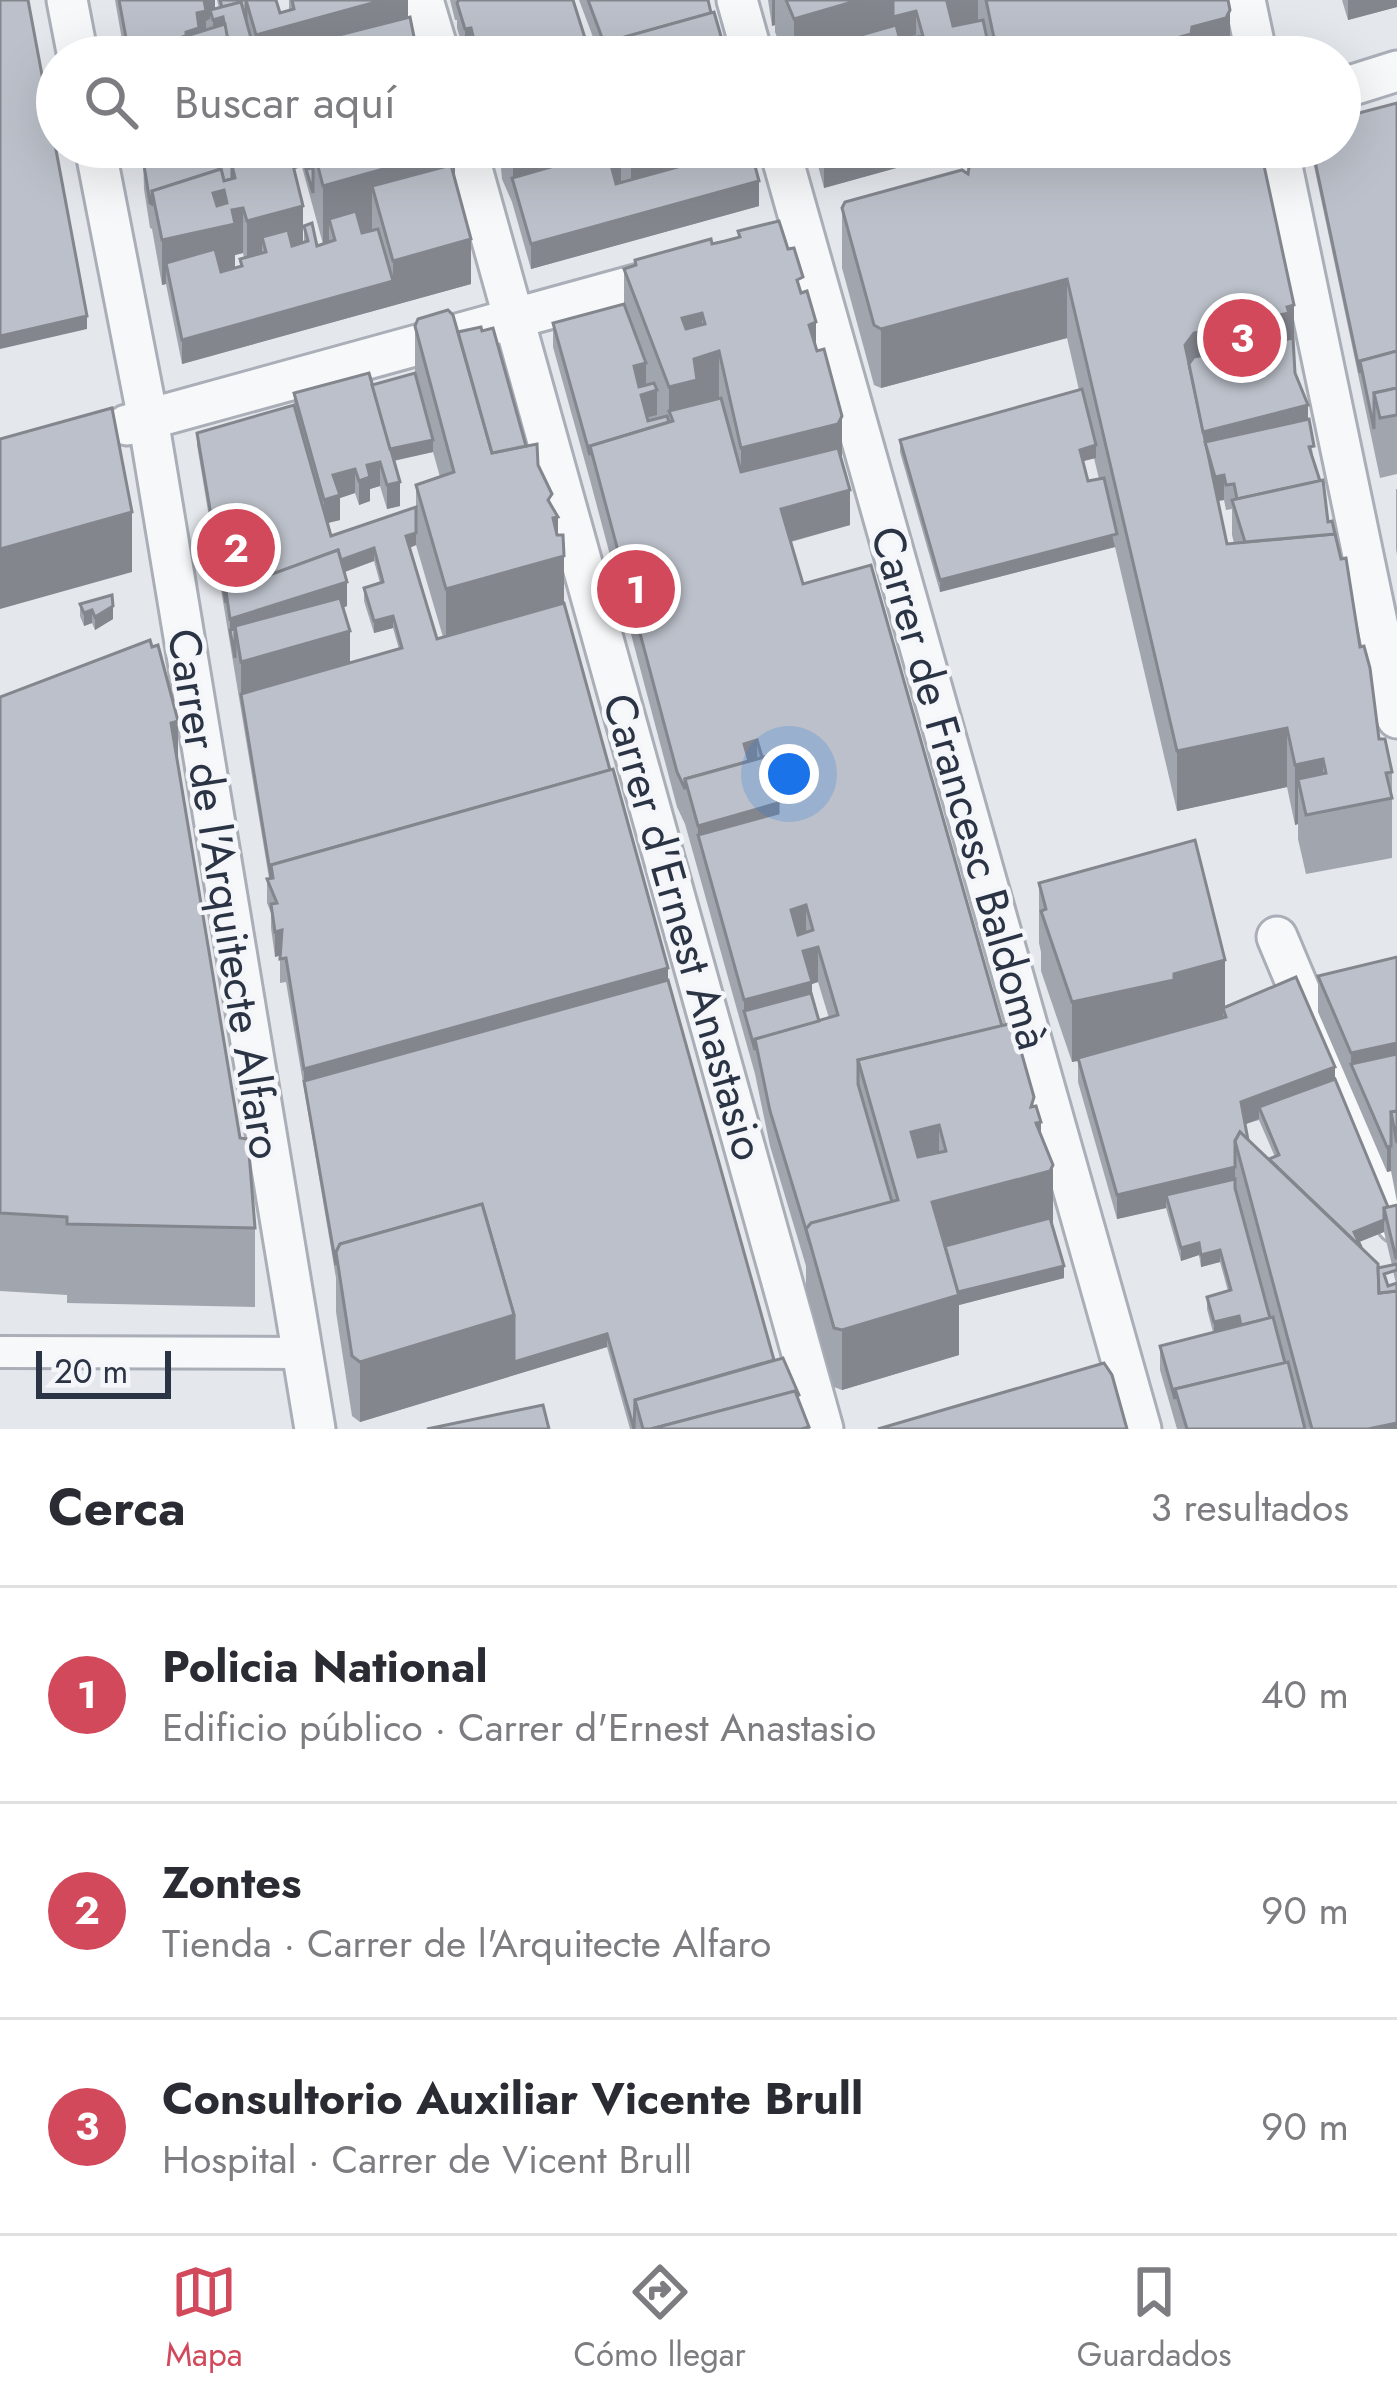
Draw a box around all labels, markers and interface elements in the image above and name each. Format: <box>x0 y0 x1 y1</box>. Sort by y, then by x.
search box <box>36 36 1361 168</box>
icon: search <box>78 69 144 135</box>
text: Buscar aquí <box>174 70 396 135</box>
pin: 3 <box>1203 293 1281 383</box>
pin: 2 <box>197 503 275 593</box>
street label: Carrer de Francesc Baldomà <box>854 519 1066 1057</box>
pin: 1 <box>597 544 675 634</box>
street label: Carrer de l'Arquitecte Alfaro <box>151 624 299 1164</box>
street label: Carrer d'Ernest Anastasio <box>586 686 782 1168</box>
your location <box>759 744 819 804</box>
scale bar <box>36 1345 171 1398</box>
text: 20 m <box>54 1348 128 1395</box>
text: Cerca <box>48 1470 186 1544</box>
text: 3 resultados <box>1151 1479 1349 1536</box>
text: Policia National <box>162 1634 488 1699</box>
text: 1 <box>77 1666 97 1723</box>
text: 40 m <box>1261 1666 1349 1723</box>
text: Edificio público · Carrer d'Ernest Anastasio <box>162 1699 876 1756</box>
text: Zontes <box>162 1850 302 1915</box>
text: 2 <box>74 1882 100 1939</box>
text: 90 m <box>1261 1882 1349 1939</box>
text: Tienda · Carrer de l'Arquitecte Alfaro <box>162 1915 771 1972</box>
text: Consultorio Auxiliar Vicente Brull <box>162 2066 863 2131</box>
text: 3 <box>75 2098 99 2155</box>
text: 90 m <box>1261 2098 1349 2155</box>
text: Hospital · Carrer de Vicent Brull <box>162 2131 692 2188</box>
tab: Mapa <box>165 2259 243 2378</box>
tab: Cómo llegar <box>573 2259 746 2378</box>
tab: Guardados <box>1077 2259 1232 2378</box>

